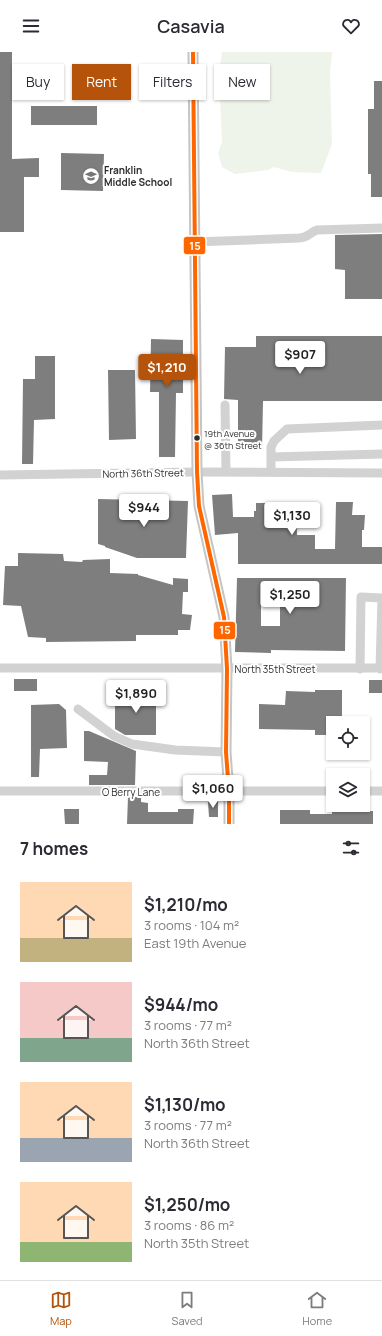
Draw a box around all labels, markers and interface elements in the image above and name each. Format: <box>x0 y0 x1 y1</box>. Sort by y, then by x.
text: Casavia <box>157 14 225 38</box>
icon: menu <box>20 15 42 37</box>
icon: heart <box>340 15 362 37</box>
chip: Buy <box>12 64 64 100</box>
chip: Rent <box>72 64 131 100</box>
chip: Filters <box>139 64 206 100</box>
chip: New <box>214 64 270 100</box>
place label: Franklin Middle School <box>104 163 172 189</box>
school or university icon: Franklin Middle School <box>81 166 101 186</box>
line badge: 15 <box>183 236 206 255</box>
text: 15 <box>189 238 201 253</box>
pin: $907 <box>276 341 324 375</box>
text: $907 <box>284 345 316 363</box>
pin: $1,210 <box>134 354 200 388</box>
text: $1,210 <box>147 358 187 376</box>
place label: 19th Avenue @ 36th Street <box>204 427 262 452</box>
marker: 19th Avenue @ 36th Street <box>192 433 202 443</box>
street label: North 36th Street <box>102 465 184 481</box>
pin: $944 <box>120 494 168 528</box>
text: $944 <box>128 498 160 516</box>
pin: $1,130 <box>259 502 325 536</box>
text: $1,130 <box>273 506 311 524</box>
pin: $1,250 <box>257 581 323 615</box>
text: $1,250 <box>269 585 311 603</box>
line badge: 15 <box>213 621 236 640</box>
text: 15 <box>219 622 231 637</box>
street label: North 35th Street <box>235 662 315 676</box>
pin: $1,890 <box>103 680 169 714</box>
text: $1,890 <box>115 684 157 702</box>
map controls <box>326 716 370 812</box>
button: locate <box>326 716 370 760</box>
button: layers <box>326 768 370 812</box>
pin: $1,060 <box>180 775 246 809</box>
text: $1,060 <box>192 779 234 797</box>
street label: O Berry Lane <box>102 785 160 799</box>
text: 7 homes <box>20 837 88 860</box>
icon: filters <box>340 837 362 859</box>
text: $1,210/mo <box>144 893 228 916</box>
icon: home <box>52 898 100 946</box>
text: 3 rooms · 104 m² <box>144 916 239 934</box>
text: East 19th Avenue <box>144 934 246 952</box>
text: $944/mo <box>144 993 218 1016</box>
icon: home <box>52 998 100 1046</box>
text: 3 rooms · 77 m² <box>144 1016 232 1034</box>
text: North 36th Street <box>144 1034 250 1052</box>
text: $1,130/mo <box>144 1093 226 1116</box>
icon: home <box>52 1098 100 1146</box>
text: 3 rooms · 77 m² <box>144 1116 232 1134</box>
text: North 36th Street <box>144 1134 250 1152</box>
text: $1,250/mo <box>144 1193 230 1216</box>
icon: home <box>52 1198 100 1246</box>
text: 3 rooms · 86 m² <box>144 1216 234 1234</box>
text: North 35th Street <box>144 1234 249 1252</box>
tab: Map <box>50 1289 72 1328</box>
tab: Saved <box>172 1289 203 1328</box>
tab: Home <box>302 1289 332 1328</box>

